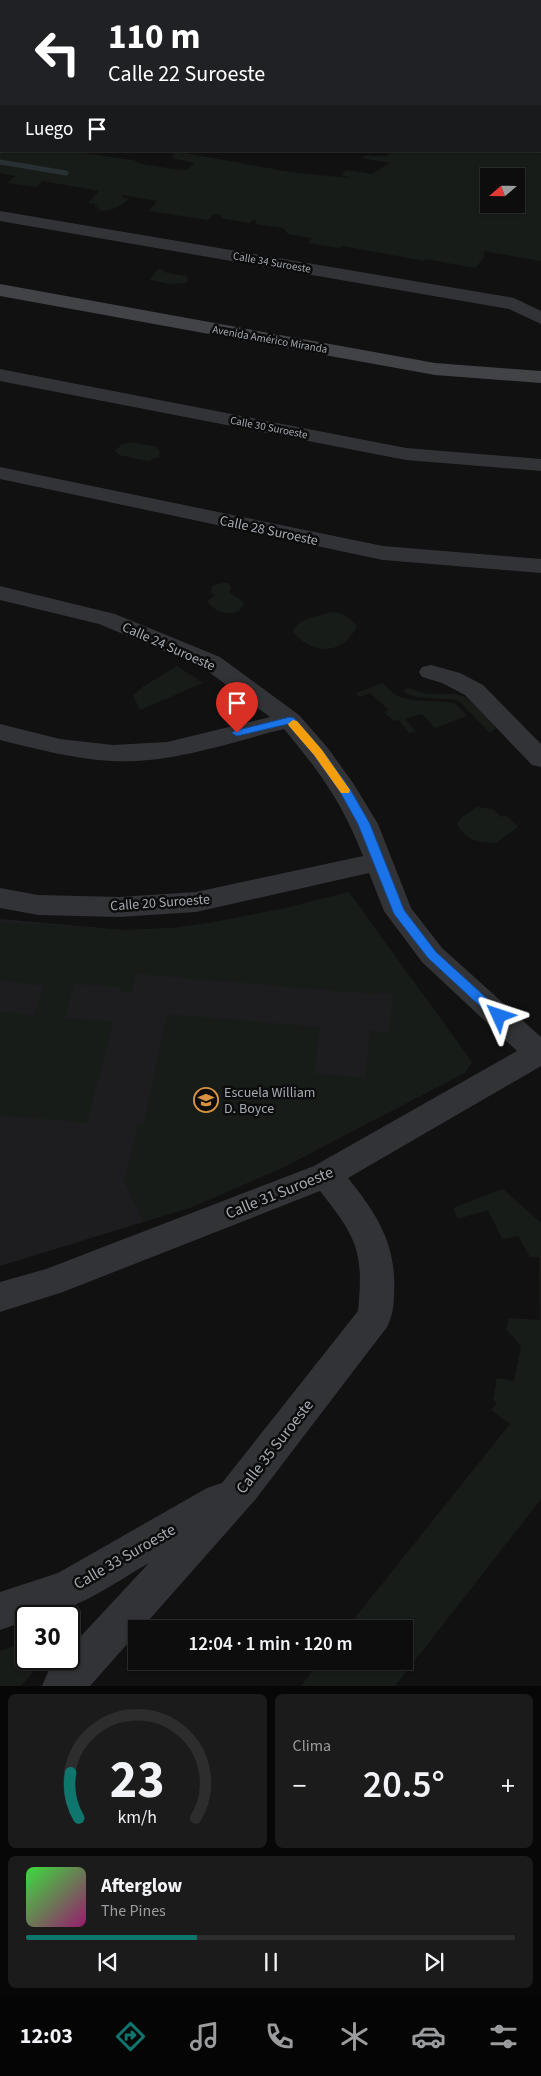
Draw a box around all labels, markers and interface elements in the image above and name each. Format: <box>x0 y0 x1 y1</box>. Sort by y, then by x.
text: 110 m <box>108 12 200 62</box>
icon: left <box>25 20 90 85</box>
text: Calle 22 Suroeste <box>108 58 265 90</box>
icon: arrive <box>83 115 111 143</box>
text: Luego <box>25 116 73 143</box>
north arrow <box>480 168 525 212</box>
map controls <box>480 168 525 213</box>
street label: Calle 34 Suroeste <box>232 248 312 277</box>
street label: Avenida Américo Miranda <box>211 322 329 357</box>
street label: Calle 30 Suroeste <box>229 413 309 442</box>
street label: Calle 28 Suroeste <box>218 511 320 551</box>
street label: Calle 24 Suroeste <box>119 617 218 676</box>
pin <box>216 682 258 733</box>
icon: arrive <box>223 689 251 717</box>
street label: Calle 20 Suroeste <box>109 890 211 916</box>
position arrow <box>472 989 524 1041</box>
place label: Escuela William D. Boyce <box>224 1083 315 1119</box>
school or university icon: Escuela William D. Boyce <box>193 1087 219 1113</box>
street label: Calle 31 Suroeste <box>222 1161 337 1225</box>
street label: Calle 35 Suroeste <box>231 1395 319 1498</box>
street label: Calle 33 Suroeste <box>69 1519 180 1595</box>
speed limit sign: 30 <box>15 1605 80 1670</box>
text: 12:04 · 1 min · 120 m <box>188 1631 353 1658</box>
text: Clima <box>293 1735 331 1757</box>
text: 23 <box>110 1744 165 1818</box>
text: 20.5° <box>363 1758 445 1812</box>
text: − <box>293 1766 306 1806</box>
text: + <box>501 1766 515 1806</box>
text: km/h <box>117 1805 157 1830</box>
text: Afterglow <box>101 1873 182 1900</box>
text: The Pines <box>101 1900 166 1922</box>
icon: previous <box>94 1948 122 1976</box>
icon: pause <box>257 1948 285 1976</box>
icon: next <box>420 1948 448 1976</box>
icon: directions <box>113 2019 148 2054</box>
icon: music <box>187 2019 222 2054</box>
icon: phone <box>262 2019 297 2054</box>
icon: climate <box>337 2019 372 2054</box>
icon: car <box>411 2019 446 2054</box>
icon: filters <box>486 2019 521 2054</box>
text: 12:03 <box>20 2020 73 2052</box>

